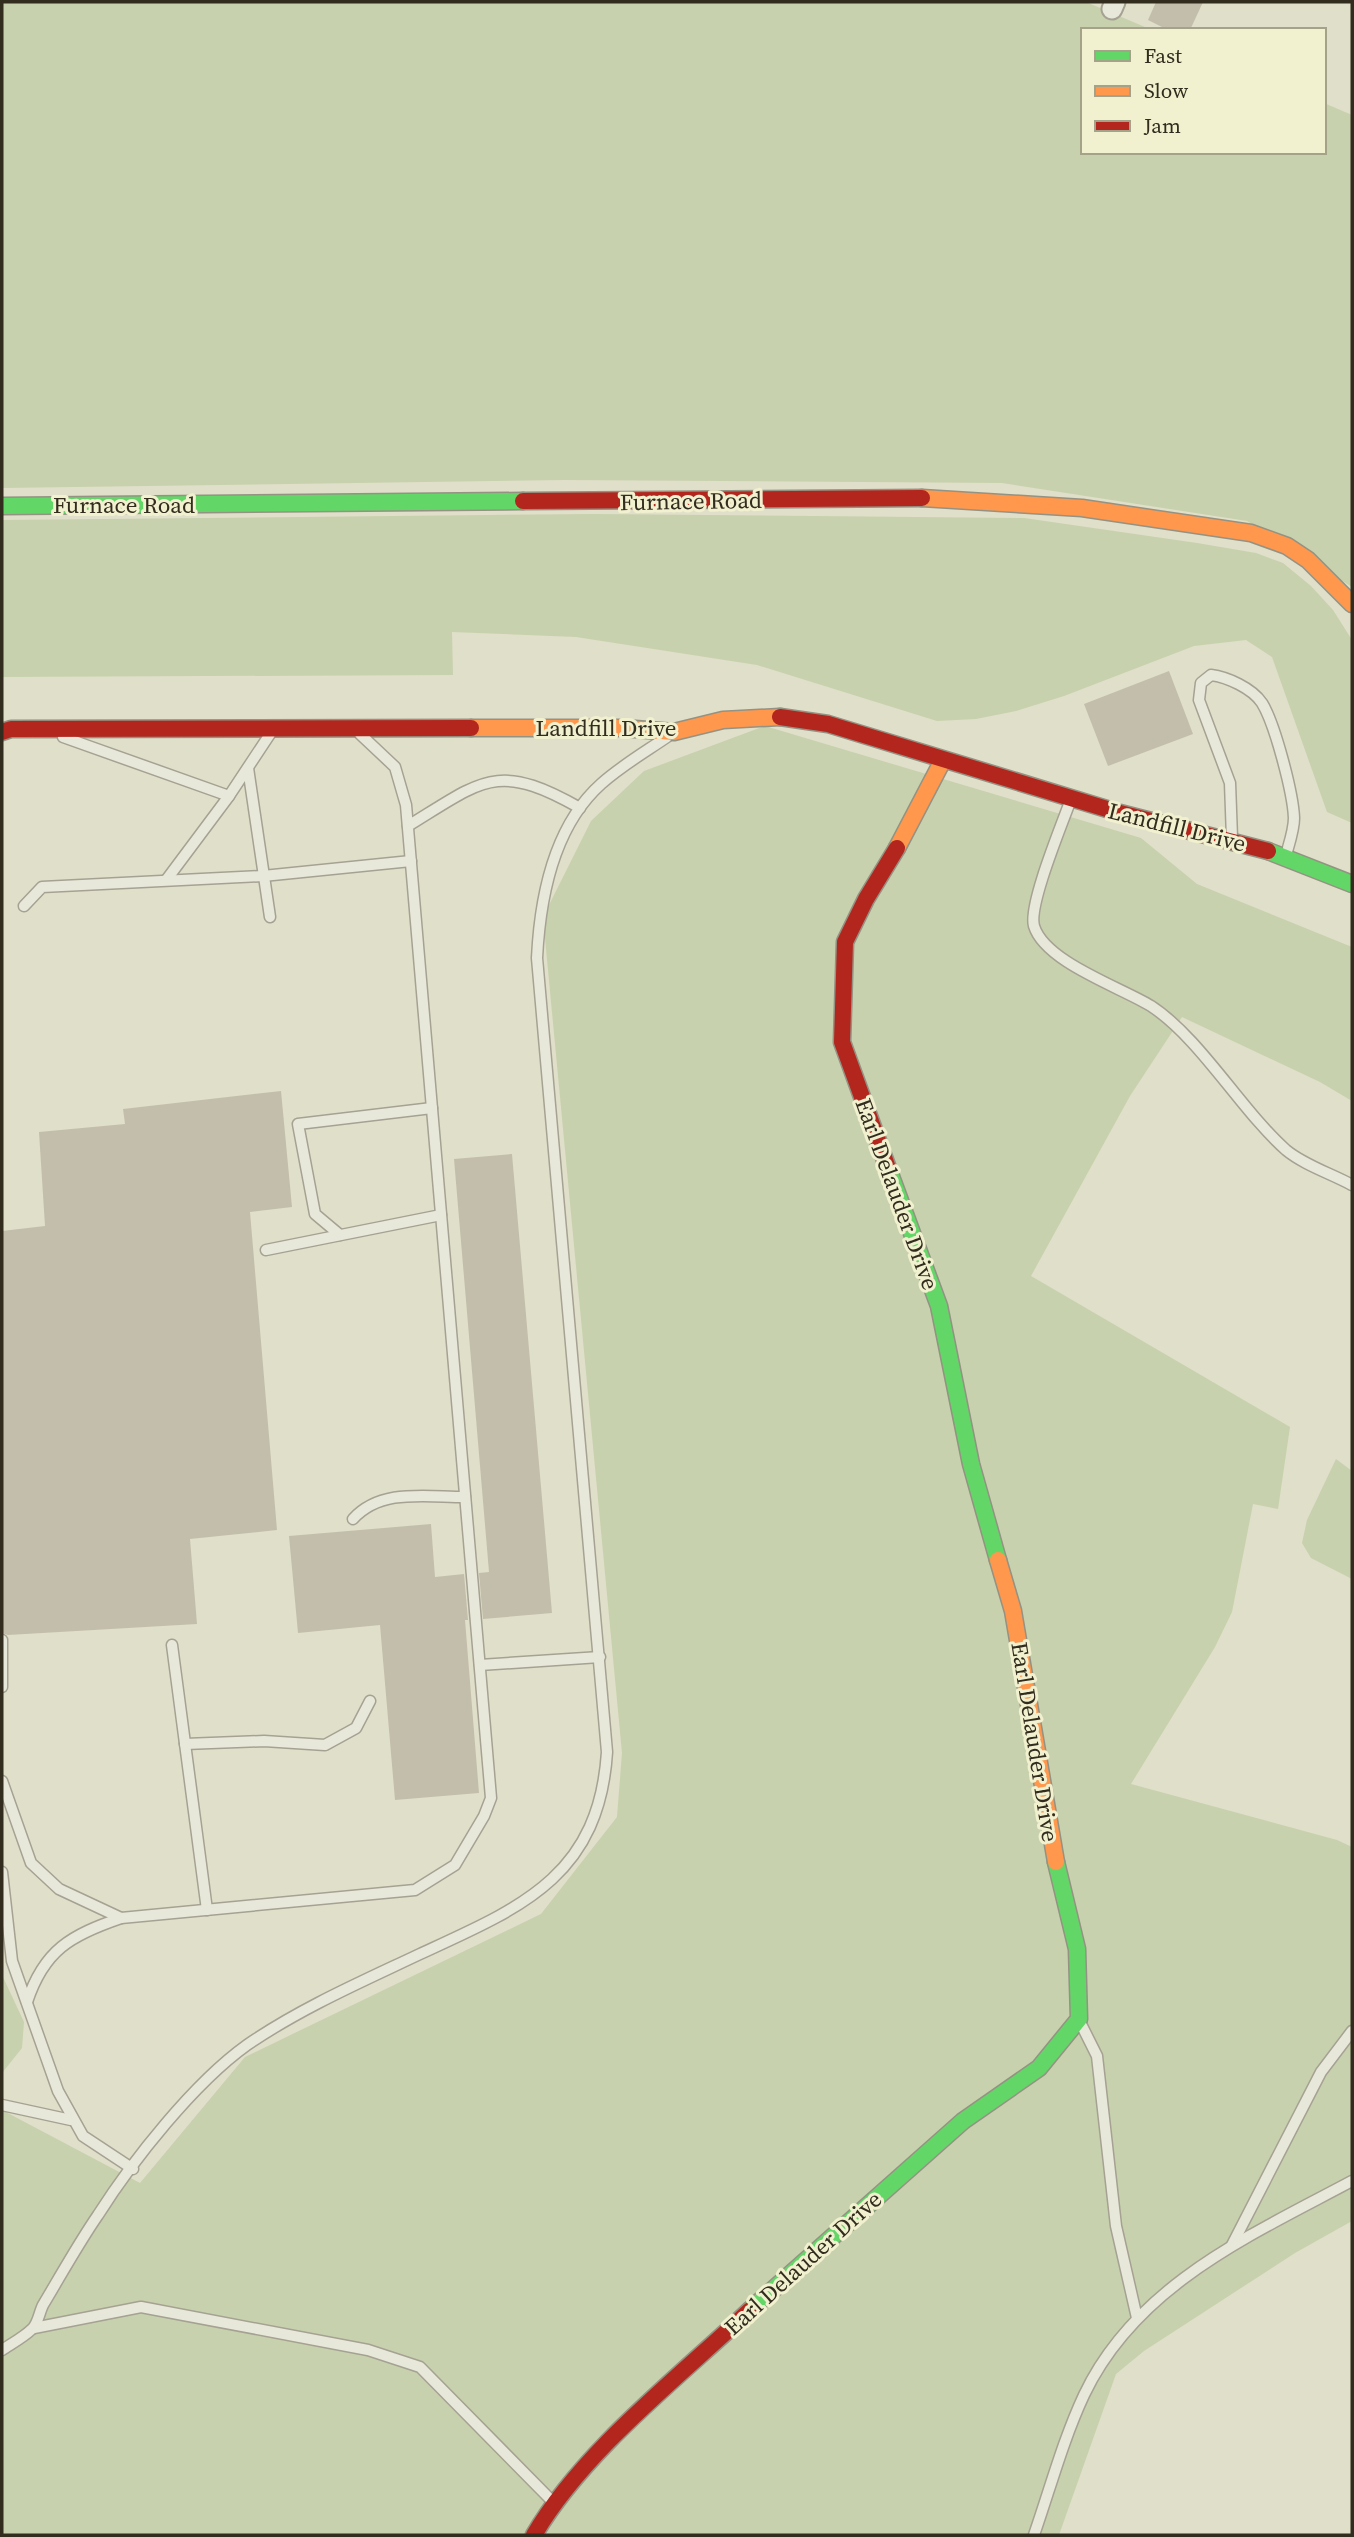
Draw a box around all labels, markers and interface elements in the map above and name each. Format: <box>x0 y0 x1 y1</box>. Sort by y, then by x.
legend <box>1081 28 1326 154</box>
text: Fast <box>1144 41 1182 70</box>
text: Slow <box>1144 76 1188 105</box>
text: Jam <box>1143 111 1181 140</box>
street label: Furnace Road <box>620 484 762 518</box>
street label: Furnace Road <box>53 489 195 521</box>
street label: Landfill Drive <box>536 712 676 744</box>
street label: Landfill Drive <box>1105 794 1249 860</box>
street label: Earl Delauder Drive <box>847 1094 947 1294</box>
street label: Earl Delauder Drive <box>1003 1640 1067 1844</box>
street label: Earl Delauder Drive <box>717 2184 889 2342</box>

